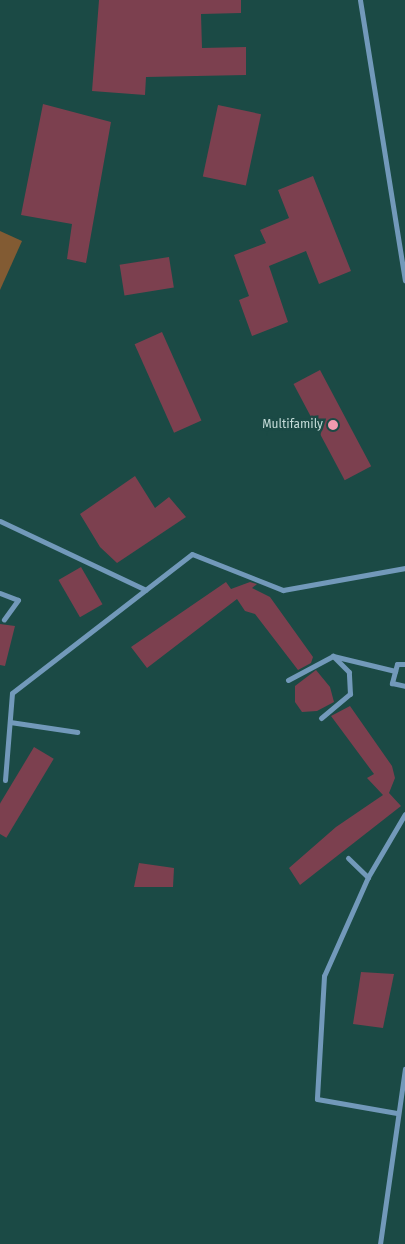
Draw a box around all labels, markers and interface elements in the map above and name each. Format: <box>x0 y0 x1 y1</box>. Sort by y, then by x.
place label: Multifamily <box>262 418 323 432</box>
marker: Multifamily <box>327 419 339 431</box>

